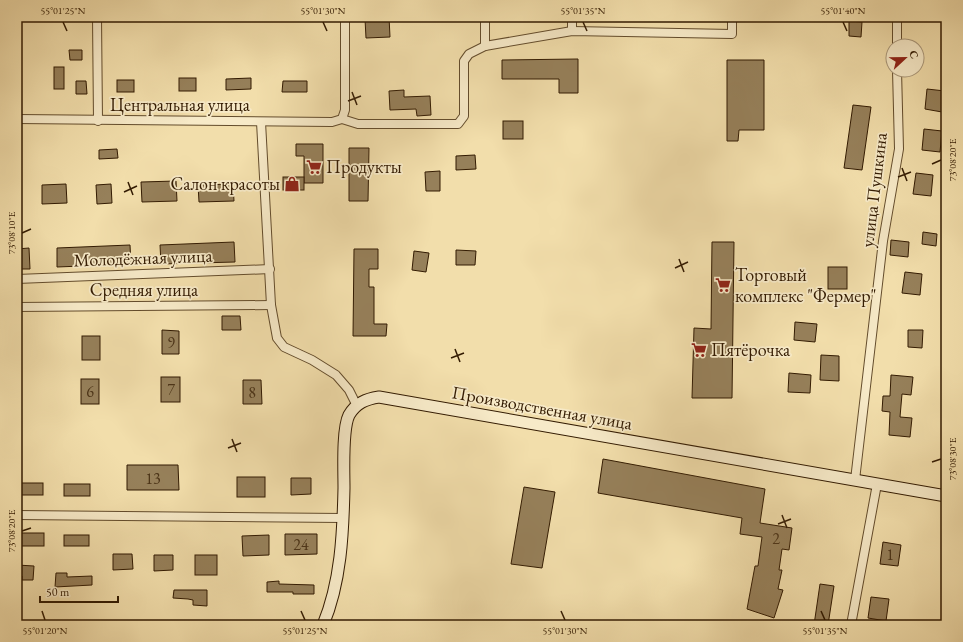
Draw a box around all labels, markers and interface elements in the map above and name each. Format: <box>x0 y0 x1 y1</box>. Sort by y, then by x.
text: 55°01'25"N <box>41 4 86 17</box>
text: 55°01'30"N <box>301 4 346 17</box>
text: 55°01'35"N <box>561 4 606 17</box>
text: 55°01'40"N <box>821 4 866 17</box>
north arrow <box>885 38 925 78</box>
text: С <box>906 48 922 61</box>
street label: Центральная улица <box>110 93 251 116</box>
street label: улица Пушкина <box>855 130 892 249</box>
text: 73°08'20"E <box>946 138 959 181</box>
place label: Продукты <box>326 155 402 178</box>
supermarket icon: Продукты <box>305 158 323 176</box>
place label: Салон красоты <box>170 172 280 195</box>
shop icon: Салон красоты <box>283 175 301 193</box>
text: 73°08'10"E <box>5 211 18 254</box>
street label: Молодёжная улица <box>73 244 214 271</box>
place label: Торговый комплекс "Фермер" <box>735 263 877 307</box>
supermarket icon: Торговый комплекс "Фермер" <box>714 276 732 294</box>
street label: Средняя улица <box>90 278 199 301</box>
house number: 9 <box>167 332 175 353</box>
place label: Пятёрочка <box>711 338 791 361</box>
supermarket icon: Пятёрочка <box>690 341 708 359</box>
house number: 7 <box>167 379 175 400</box>
street label: Производственная улица <box>450 380 635 435</box>
house number: 6 <box>86 381 94 402</box>
house number: 8 <box>248 382 256 403</box>
text: 73°08'30"E <box>946 437 959 480</box>
house number: 13 <box>145 468 161 489</box>
text: 73°08'20"E <box>5 509 18 552</box>
house number: 2 <box>772 528 780 549</box>
house number: 24 <box>293 534 309 555</box>
house number: 1 <box>886 544 894 565</box>
scale bar <box>40 578 118 604</box>
text: 50 m <box>46 584 70 600</box>
text: 55°01'20"N <box>23 624 68 637</box>
text: 55°01'25"N <box>283 624 328 637</box>
text: 55°01'30"N <box>543 624 588 637</box>
text: 55°01'35"N <box>803 624 848 637</box>

